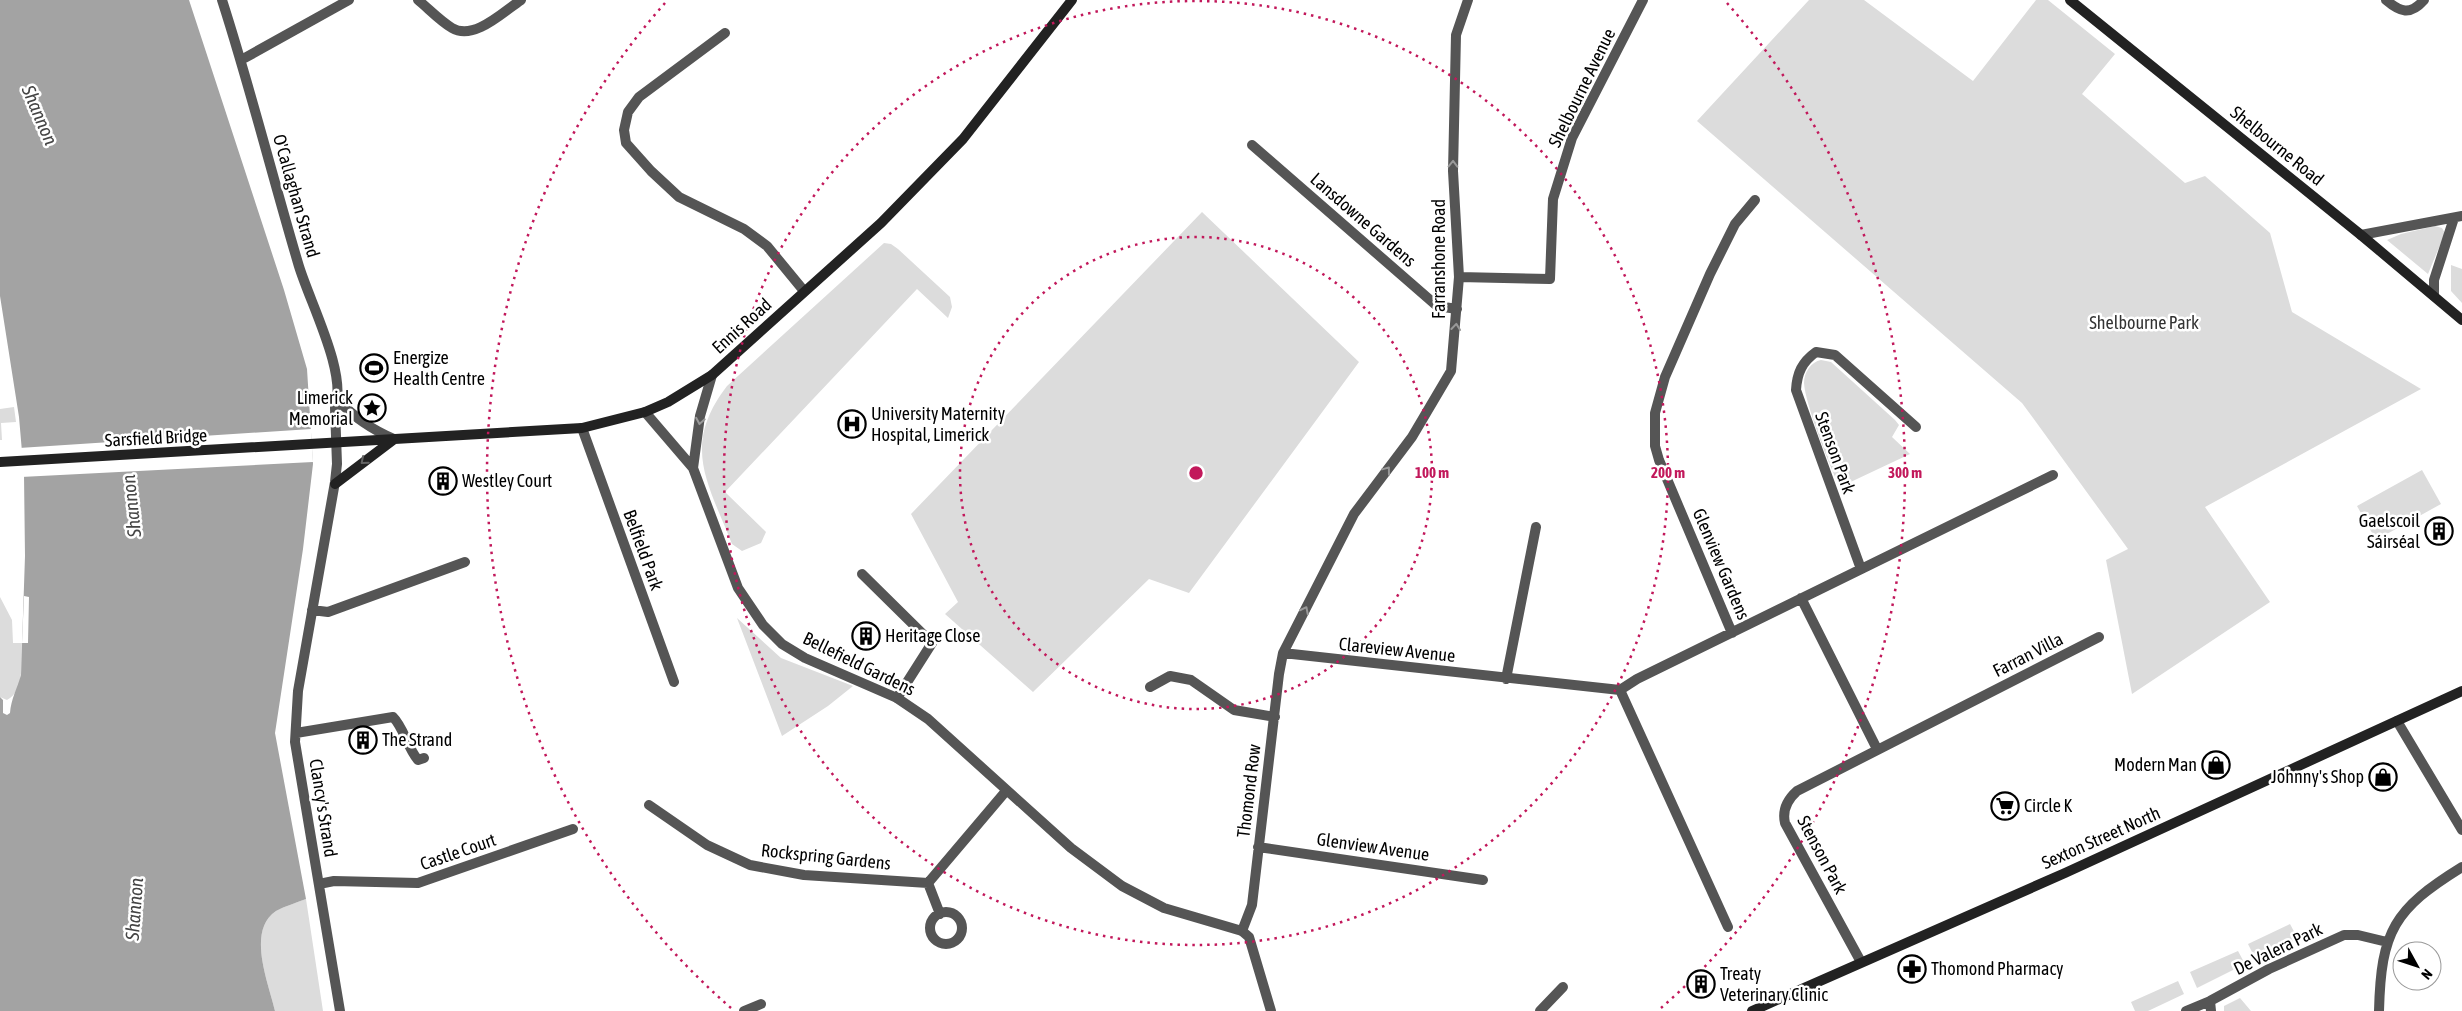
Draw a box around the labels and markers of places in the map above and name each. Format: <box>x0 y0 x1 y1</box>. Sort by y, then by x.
place label: Energize Health Centre <box>393 347 485 389</box>
sports icon: Energize Health Centre <box>359 353 389 383</box>
place label: Limerick Memorial <box>289 387 353 429</box>
place icon: Limerick Memorial <box>357 393 387 423</box>
place label: University Maternity Hospital, Limerick <box>871 403 1005 445</box>
hospital icon: University Maternity Hospital, Limerick <box>837 409 867 439</box>
centre of rings <box>1187 464 1205 482</box>
building icon: Westley Court <box>428 466 458 496</box>
place label: Westley Court <box>462 470 552 491</box>
place label: Gaelscoil Sáirséal <box>2359 510 2420 552</box>
building icon: Gaelscoil Sáirséal <box>2424 516 2454 546</box>
building icon: Heritage Close <box>851 621 881 651</box>
place label: Heritage Close <box>885 625 980 646</box>
building icon: The Strand <box>348 725 378 755</box>
place label: The Strand <box>382 729 452 750</box>
shop icon: Modern Man <box>2201 750 2231 780</box>
place label: Modern Man <box>2114 754 2197 775</box>
shop icon: Johnny's Shop <box>2368 762 2398 792</box>
place label: Johnny's Shop <box>2271 766 2364 787</box>
supermarket icon: Circle K <box>1990 791 2020 821</box>
place label: Circle K <box>2024 795 2072 816</box>
pharmacy icon: Thomond Pharmacy <box>1897 954 1927 984</box>
place label: Thomond Pharmacy <box>1931 958 2064 979</box>
place label: Treaty Veterinary Clinic <box>1720 963 1828 1005</box>
building icon: Treaty Veterinary Clinic <box>1686 969 1716 999</box>

